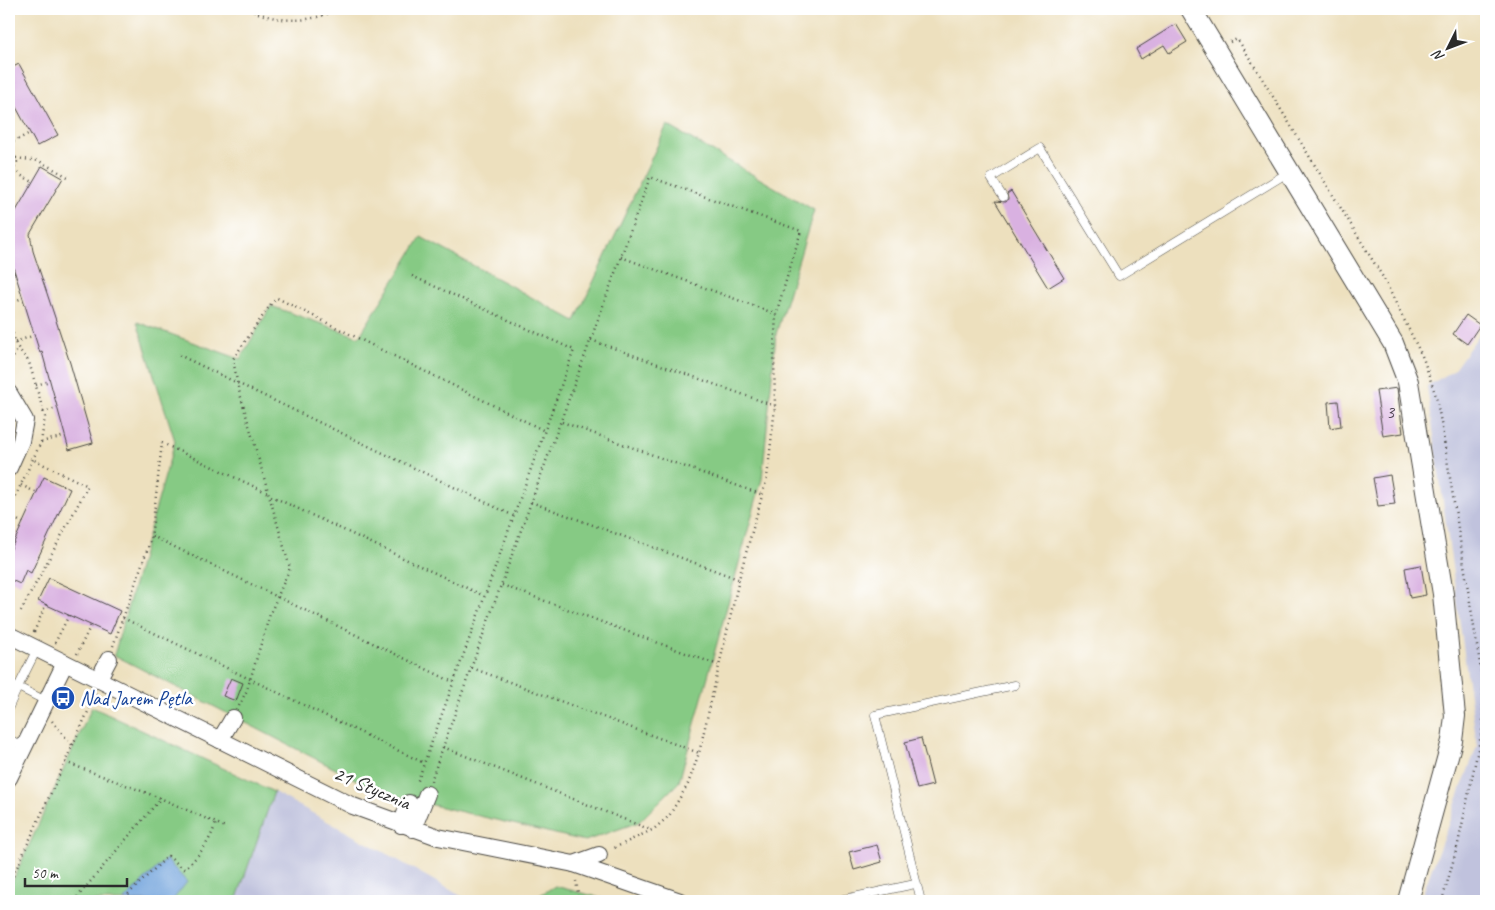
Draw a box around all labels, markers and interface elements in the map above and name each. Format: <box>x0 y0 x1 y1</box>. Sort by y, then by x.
north arrow <box>1422 22 1472 72</box>
text: N <box>1428 46 1448 65</box>
house number: 3 <box>1386 401 1396 423</box>
bus stop icon: Nad Jarem Pętla <box>50 685 76 711</box>
place label: Nad Jarem Pętla <box>80 686 193 711</box>
street label: 21 Stycznia <box>330 761 416 816</box>
scale bar <box>25 855 128 887</box>
text: 50 m <box>32 864 59 883</box>

